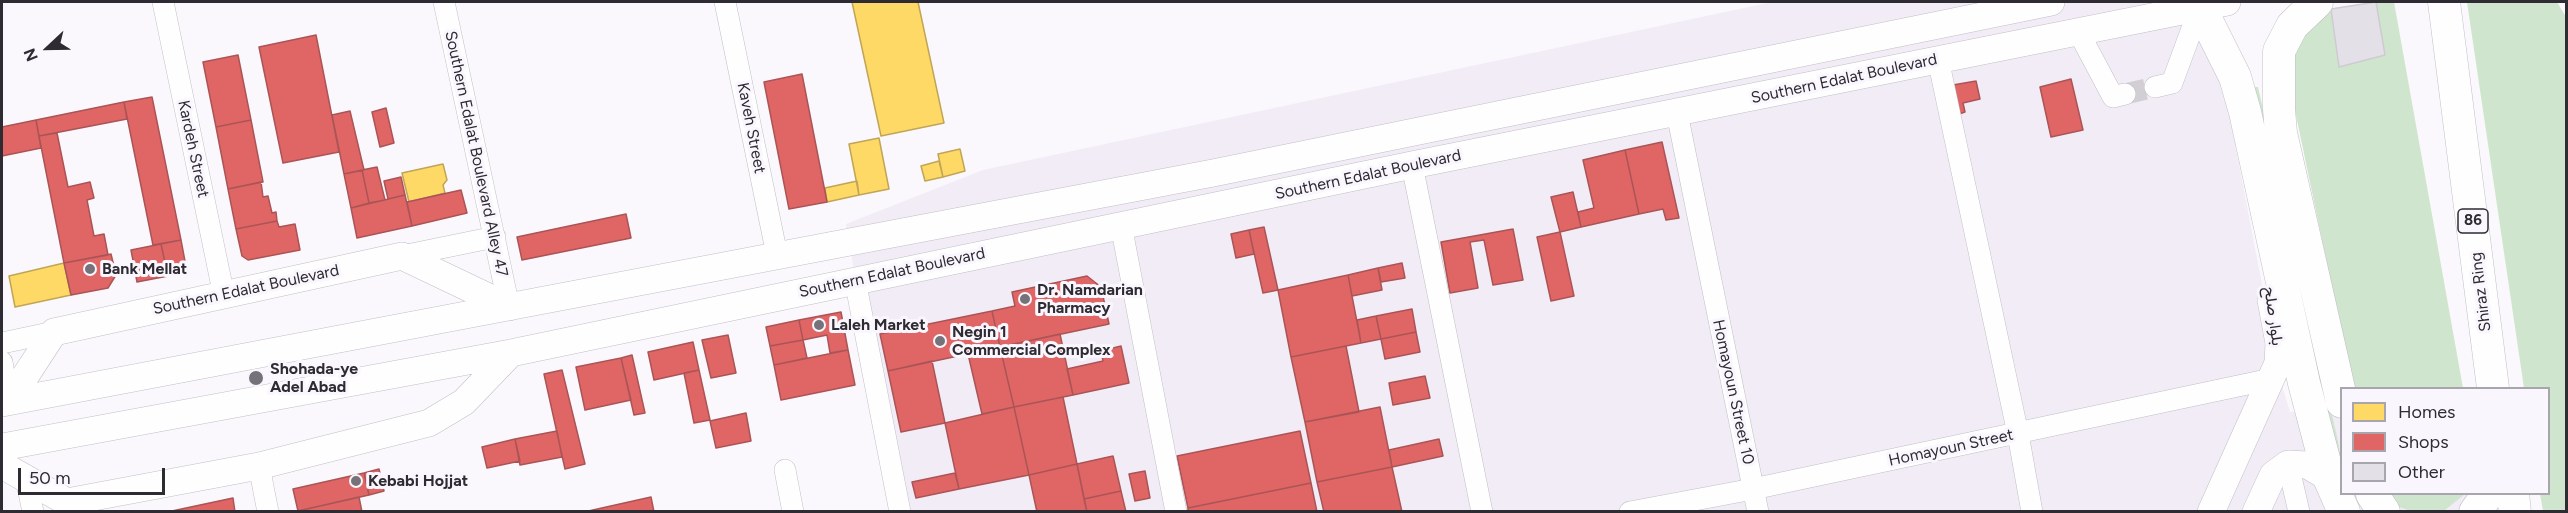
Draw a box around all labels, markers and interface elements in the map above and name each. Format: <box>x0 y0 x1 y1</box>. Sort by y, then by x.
north arrow <box>18 18 78 78</box>
street label: Southern Edalat Boulevard Alley 47 <box>441 29 511 279</box>
text: N <box>20 46 42 64</box>
street label: Southern Edalat Boulevard <box>1749 50 1939 108</box>
street label: Kaveh Street <box>733 81 769 175</box>
street label: Kardeh Street <box>173 99 213 199</box>
street label: Southern Edalat Boulevard <box>1273 146 1463 204</box>
road number: 86 <box>2458 209 2488 233</box>
street label: Southern Edalat Boulevard <box>797 244 987 302</box>
street label: Shiraz Ring <box>2467 251 2495 333</box>
place label: Bank Mellat <box>102 259 187 279</box>
street label: Southern Edalat Boulevard <box>151 261 341 319</box>
marker: Bank Mellat <box>83 262 97 276</box>
place label: Dr. Namdarian Pharmacy <box>1037 280 1143 318</box>
street label: بلوار صلح <box>2259 285 2287 347</box>
marker: Dr. Namdarian Pharmacy <box>1018 292 1032 306</box>
place label: Laleh Market <box>831 315 926 335</box>
marker: Laleh Market <box>812 318 826 332</box>
street label: Homayoun Street 10 <box>1708 318 1758 466</box>
place label: Negin 1 Commercial Complex <box>952 322 1110 360</box>
marker: Negin 1 Commercial Complex <box>933 334 947 348</box>
place label: Shohada-ye Adel Abad <box>270 359 358 397</box>
marker: Shohada-ye Adel Abad <box>247 369 265 387</box>
legend <box>2340 387 2550 495</box>
text: Homes <box>2398 401 2456 423</box>
street label: Homayoun Street <box>1887 425 2015 471</box>
text: Shops <box>2398 431 2449 453</box>
scale bar <box>21 456 168 494</box>
text: Other <box>2398 461 2445 483</box>
text: 50 m <box>29 467 71 489</box>
place label: Kebabi Hojjat <box>368 471 468 491</box>
marker: Kebabi Hojjat <box>349 474 363 488</box>

